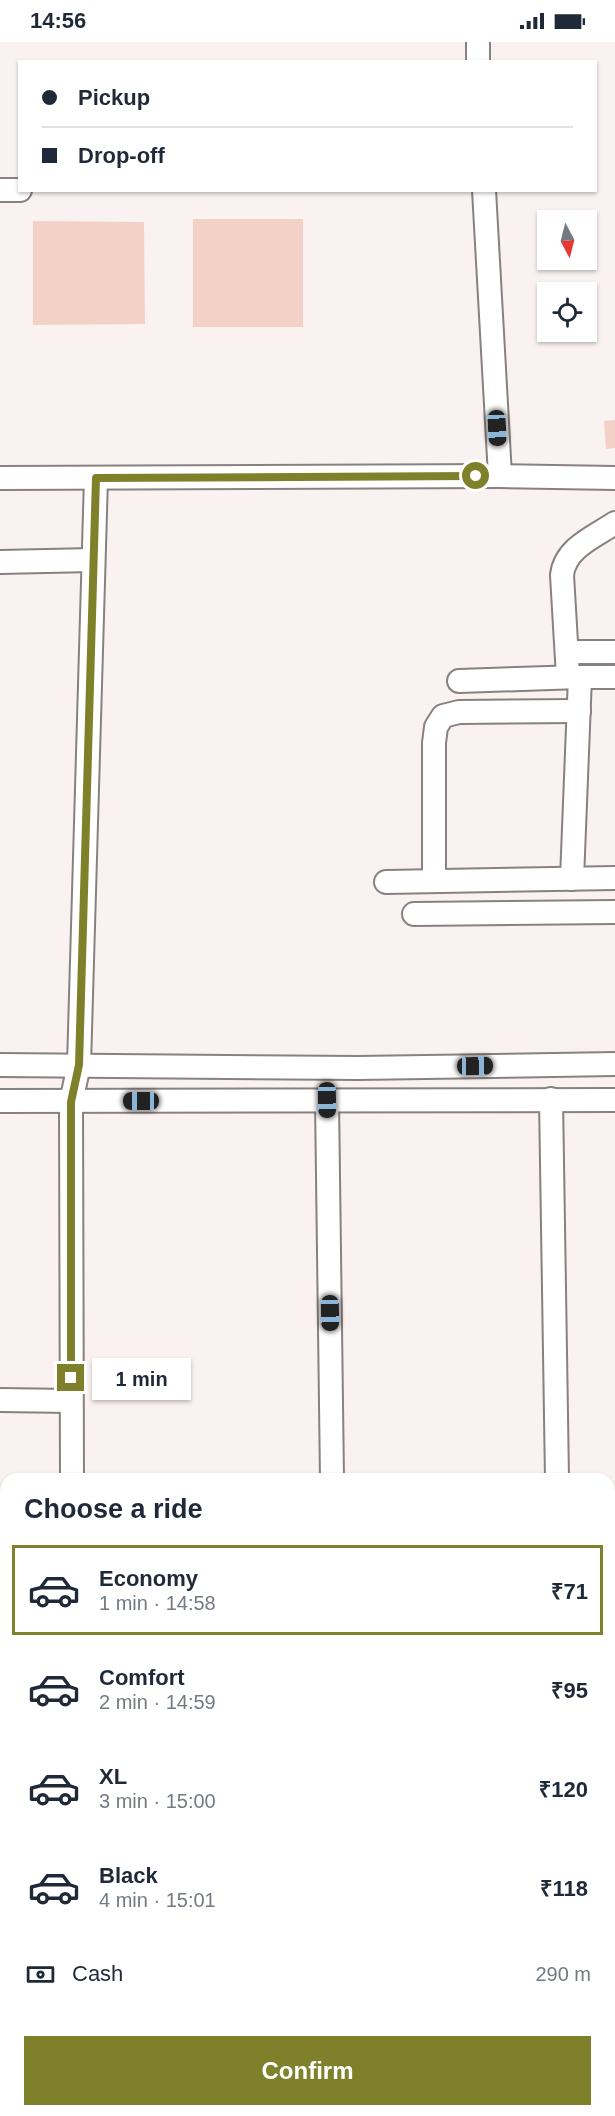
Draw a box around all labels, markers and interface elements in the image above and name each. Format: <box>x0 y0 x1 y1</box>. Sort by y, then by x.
text: 14:56 <box>30 8 86 33</box>
text: Pickup <box>78 85 150 110</box>
text: Drop-off <box>78 143 165 168</box>
north arrow <box>537 210 597 270</box>
map controls <box>537 210 597 342</box>
button: locate <box>537 282 597 342</box>
car <box>487 410 507 446</box>
route start <box>462 462 489 489</box>
car <box>457 1057 493 1075</box>
car <box>318 1082 336 1118</box>
car <box>123 1092 159 1110</box>
car <box>321 1295 339 1331</box>
callout: 1 min <box>92 1357 191 1399</box>
route end <box>57 1364 84 1391</box>
text: 1 min <box>115 1368 168 1390</box>
text: Choose a ride <box>24 1494 203 1524</box>
icon: car <box>27 1563 81 1617</box>
text: Economy <box>99 1566 198 1591</box>
text: ₹71 <box>551 1579 588 1604</box>
text: 1 min · 14:58 <box>99 1592 216 1614</box>
icon: car <box>27 1662 81 1716</box>
text: Comfort <box>99 1665 185 1690</box>
text: ₹95 <box>551 1678 588 1703</box>
text: 2 min · 14:59 <box>99 1691 216 1713</box>
icon: car <box>27 1761 81 1815</box>
text: XL <box>99 1764 127 1789</box>
text: ₹120 <box>539 1777 588 1802</box>
text: 3 min · 15:00 <box>99 1790 216 1812</box>
icon: car <box>27 1860 81 1914</box>
text: Black <box>99 1863 158 1888</box>
text: ₹118 <box>540 1876 588 1901</box>
text: 4 min · 15:01 <box>99 1889 216 1911</box>
icon: cash <box>24 1958 57 1991</box>
text: Cash <box>72 1961 123 1986</box>
text: 290 m <box>535 1963 591 1985</box>
button: Confirm <box>24 2036 591 2105</box>

